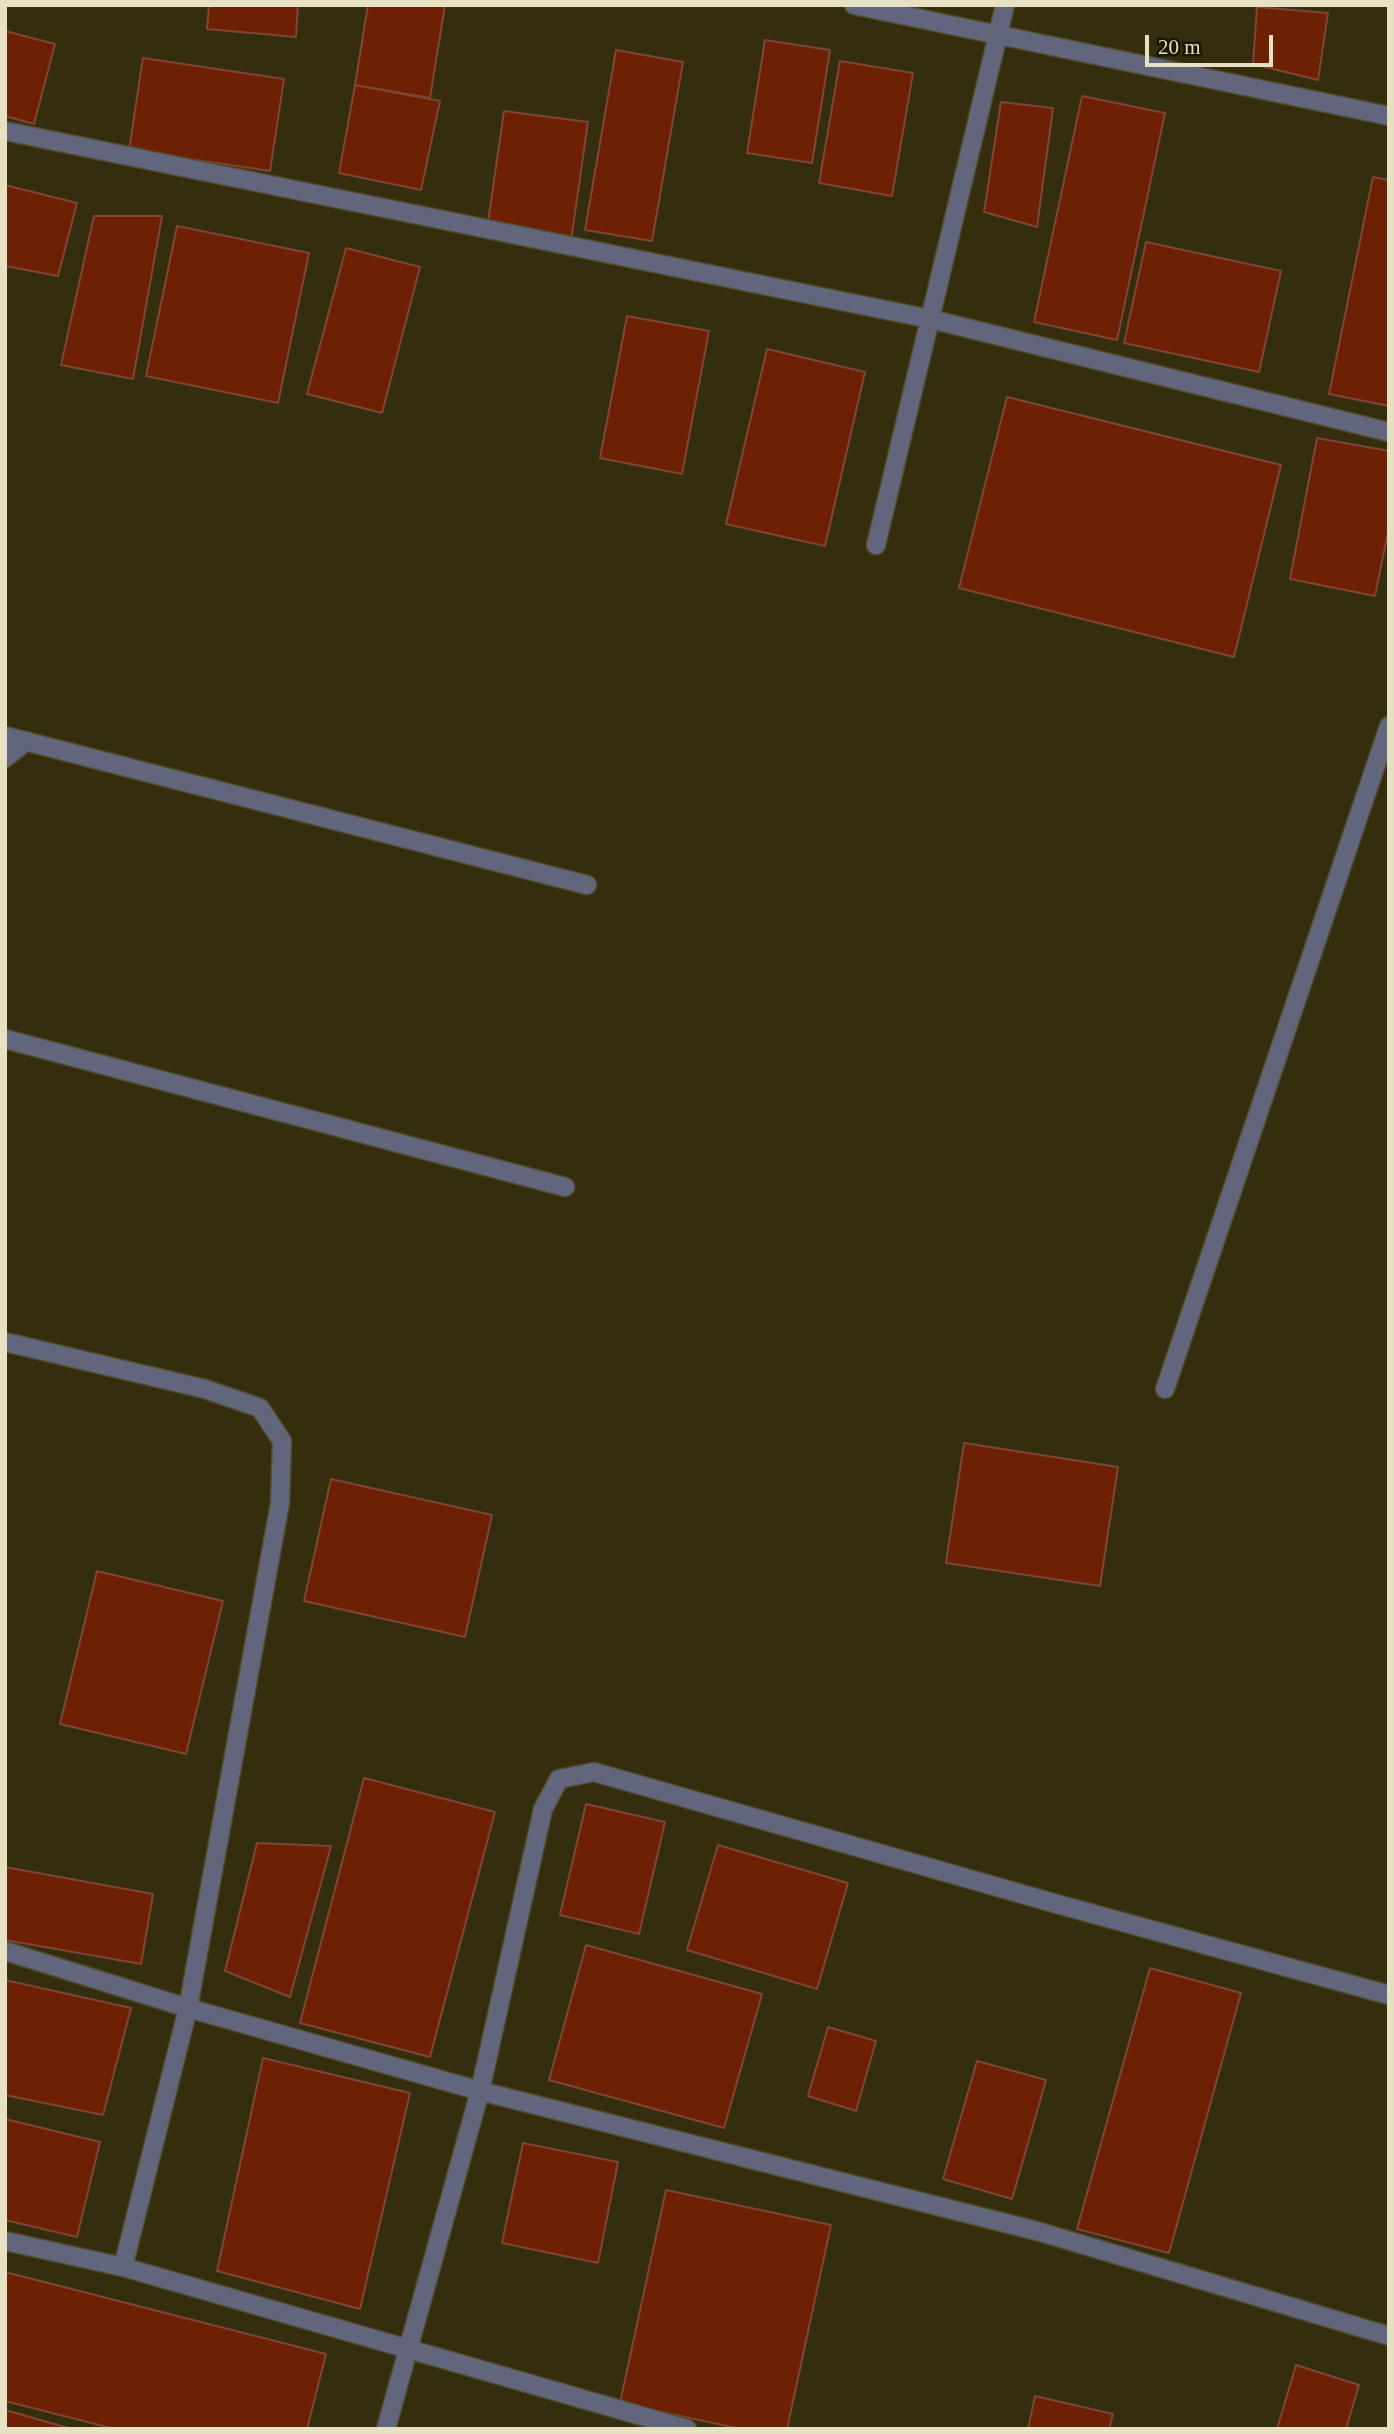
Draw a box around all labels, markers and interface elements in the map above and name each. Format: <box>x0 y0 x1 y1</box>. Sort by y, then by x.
scale bar <box>1149 21 1277 65</box>
text: 20 m <box>1158 35 1201 59</box>

